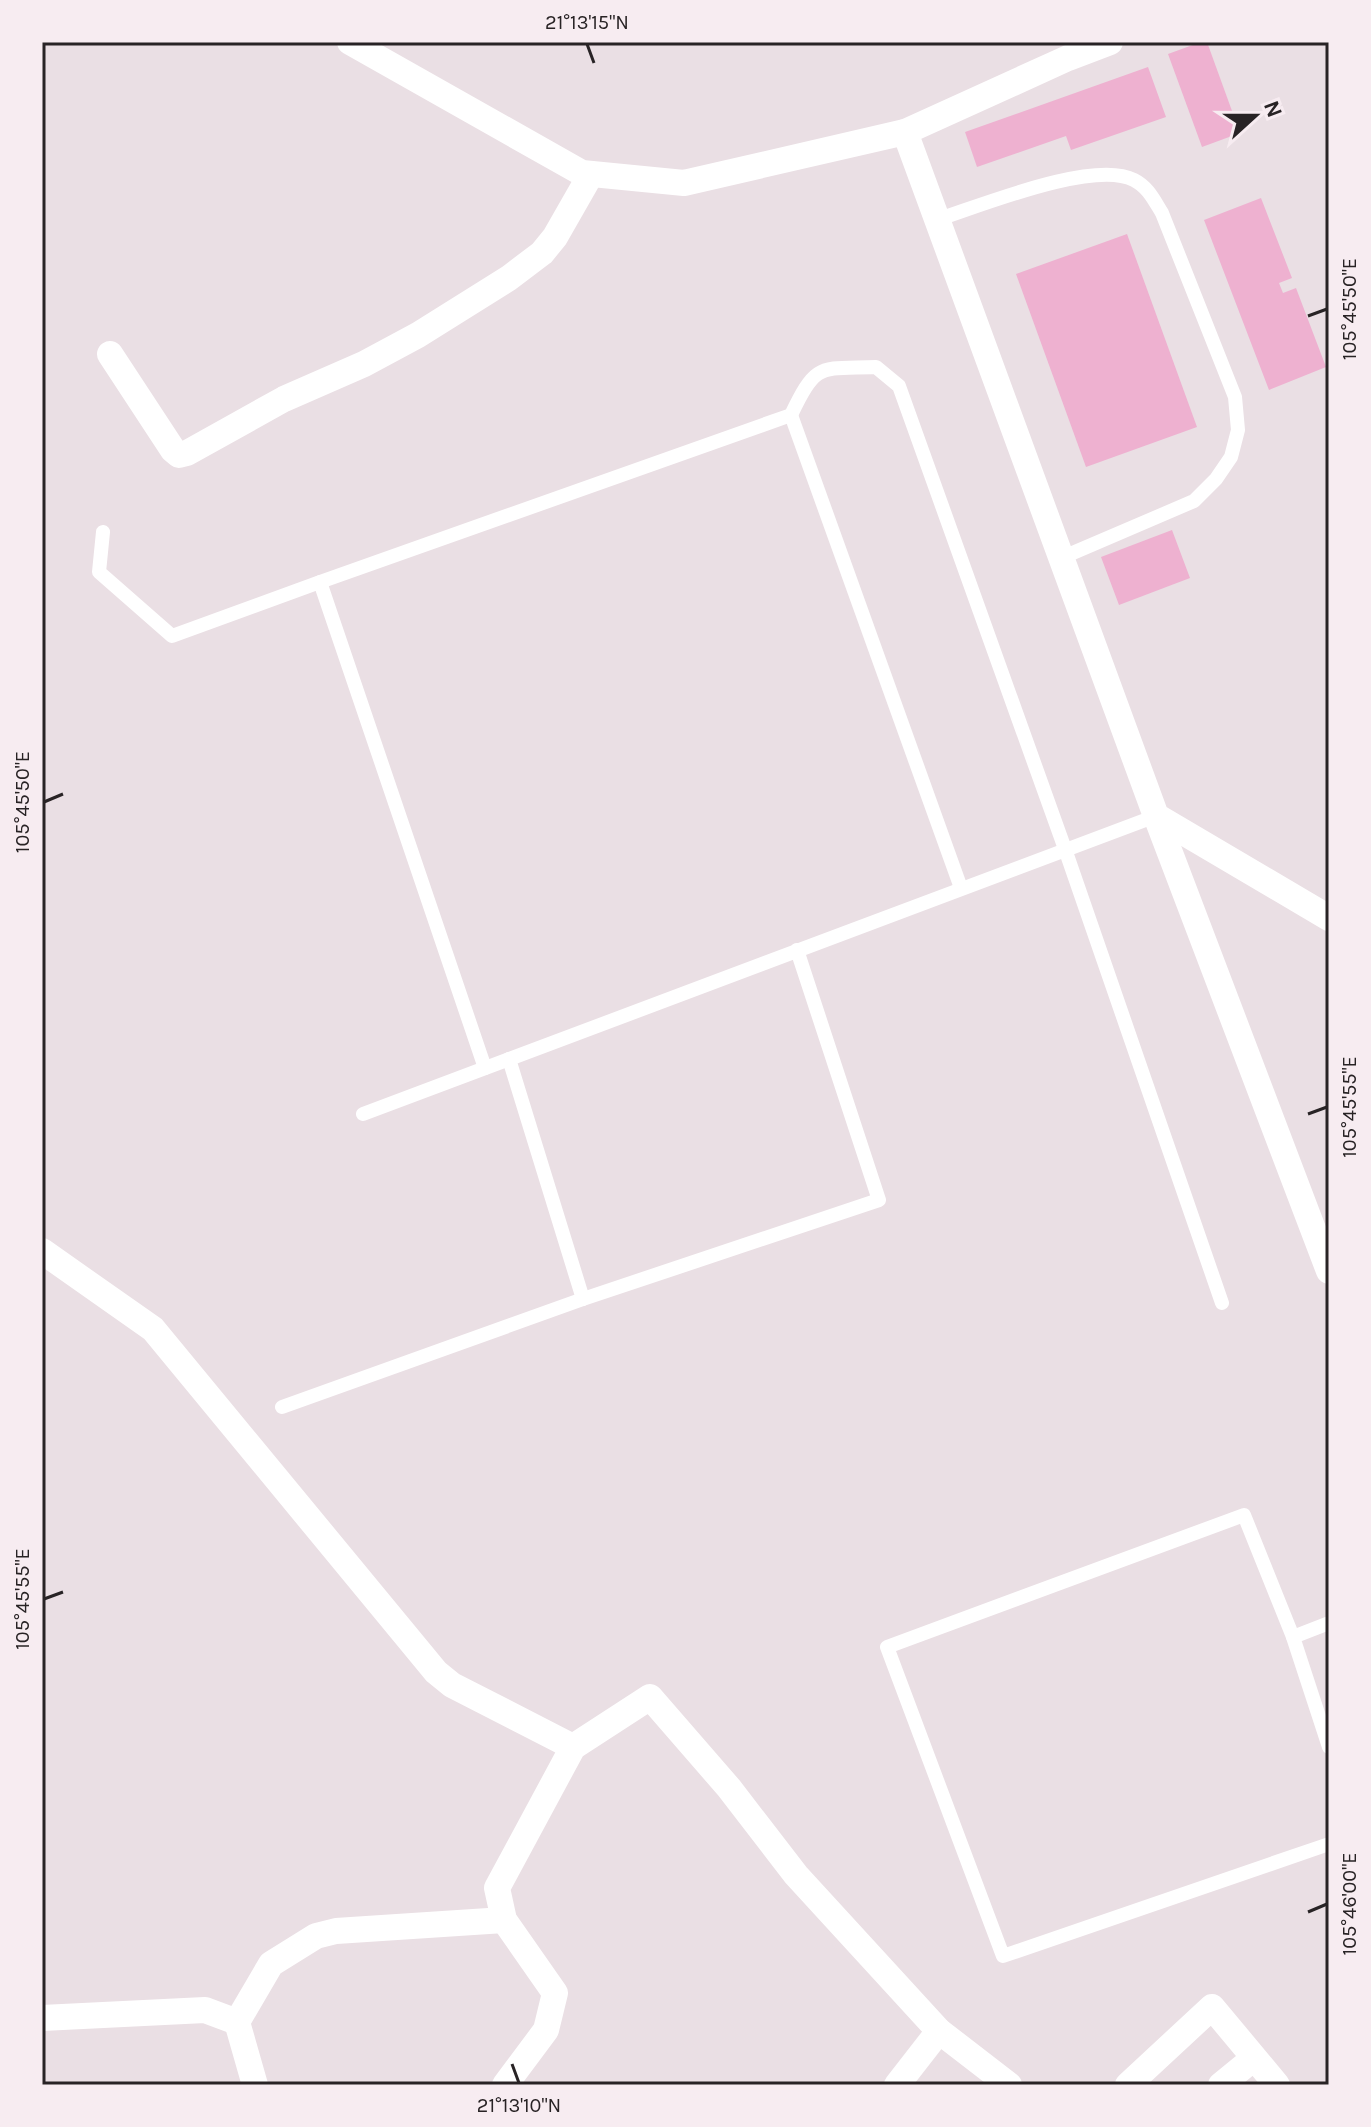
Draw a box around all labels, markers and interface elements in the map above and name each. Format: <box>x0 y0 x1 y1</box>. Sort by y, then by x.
text: 21°13'15"N <box>545 11 629 34</box>
north arrow <box>1215 76 1295 156</box>
text: N <box>1258 97 1288 121</box>
text: 105°45'50"E <box>1338 258 1361 360</box>
text: 105°45'50"E <box>11 751 34 853</box>
text: 105°45'55"E <box>1338 1056 1361 1158</box>
text: 105°45'55"E <box>11 1548 34 1650</box>
text: 105°46'00"E <box>1338 1853 1361 1955</box>
text: 21°13'10"N <box>477 2094 561 2117</box>

